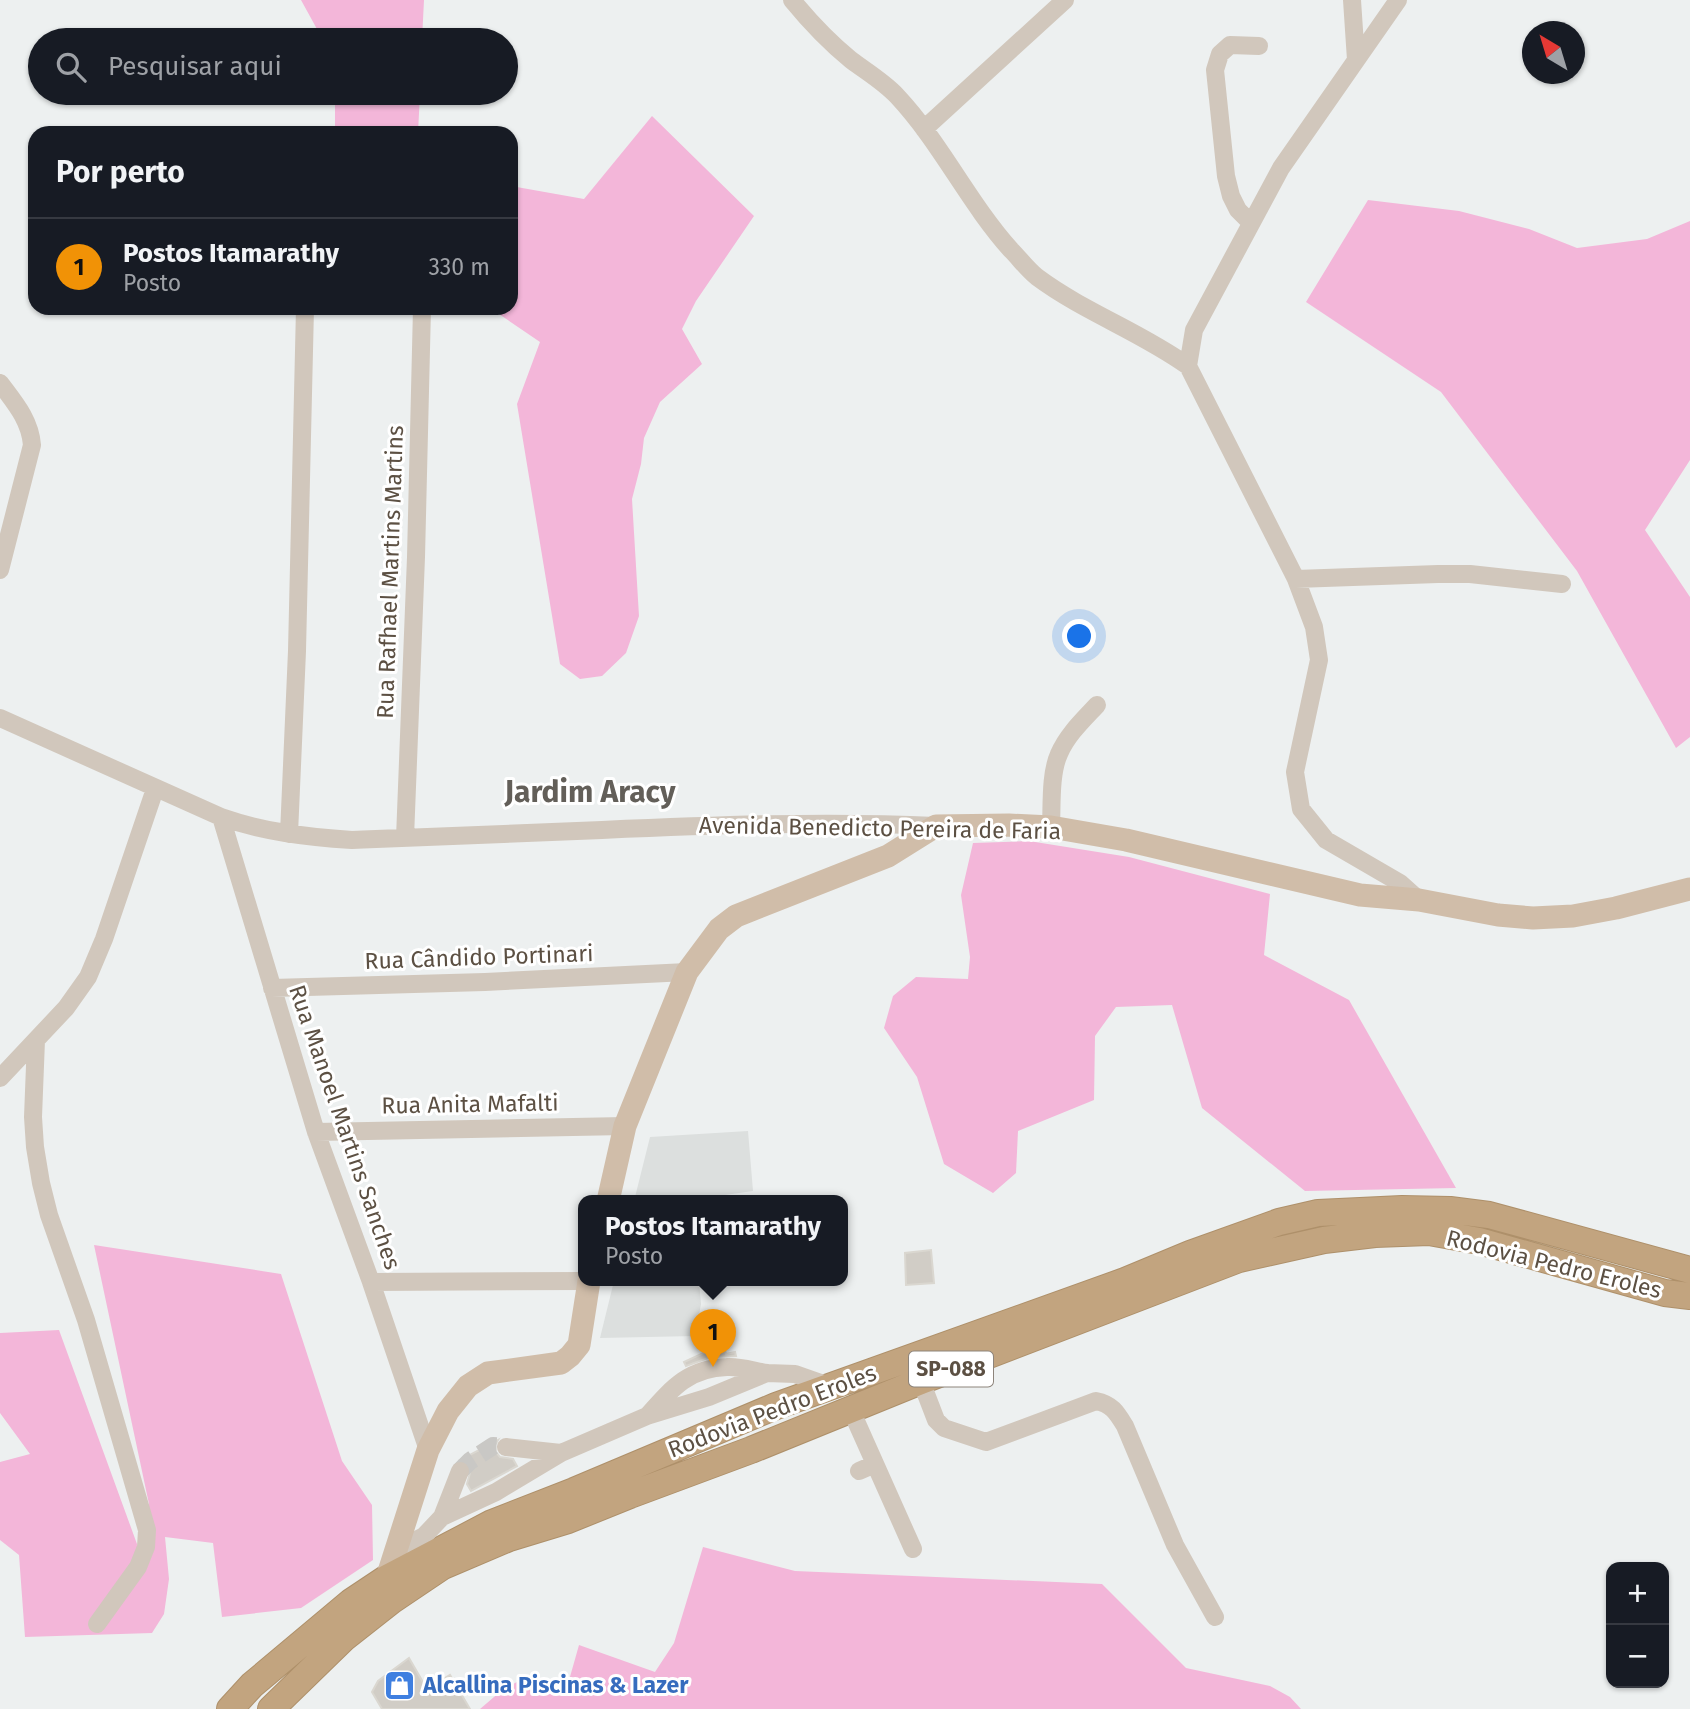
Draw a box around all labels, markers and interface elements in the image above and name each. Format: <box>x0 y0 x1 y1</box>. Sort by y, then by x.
north arrow <box>1522 21 1585 84</box>
search box <box>28 28 518 105</box>
icon: search <box>52 48 90 86</box>
text: Pesquisar aqui <box>108 51 282 82</box>
text: Por perto <box>56 154 185 190</box>
text: Postos Itamarathy <box>123 238 339 269</box>
text: 1 <box>74 253 84 281</box>
text: 330 m <box>428 253 490 281</box>
text: Posto <box>123 269 181 297</box>
street label: Rua Rafhael Martins Martins <box>371 425 409 719</box>
your location <box>1062 619 1096 653</box>
district label: Jardim Aracy <box>503 774 676 810</box>
street label: Avenida Benedicto Pereira de Faria <box>699 811 1061 845</box>
street label: Rua Cândido Portinari <box>364 939 594 975</box>
street label: Rua Manoel Martins Sanches <box>283 981 407 1273</box>
street label: Rua Anita Mafalti <box>381 1088 559 1120</box>
popup <box>578 1195 848 1286</box>
text: Postos Itamarathy <box>605 1211 821 1242</box>
street label: Rodovia Pedro Eroles <box>1444 1224 1664 1304</box>
text: Posto <box>605 1242 663 1270</box>
pin: 1 <box>690 1309 736 1367</box>
road number: SP-088 <box>909 1352 993 1386</box>
street label: Rodovia Pedro Eroles <box>664 1358 880 1464</box>
map controls <box>1606 1562 1669 1688</box>
button: + <box>1606 1562 1669 1625</box>
button: − <box>1606 1625 1669 1688</box>
shop icon: Alcallina Piscinas & Lazer <box>383 1668 417 1702</box>
place label: Alcallina Piscinas & Lazer <box>422 1671 689 1699</box>

